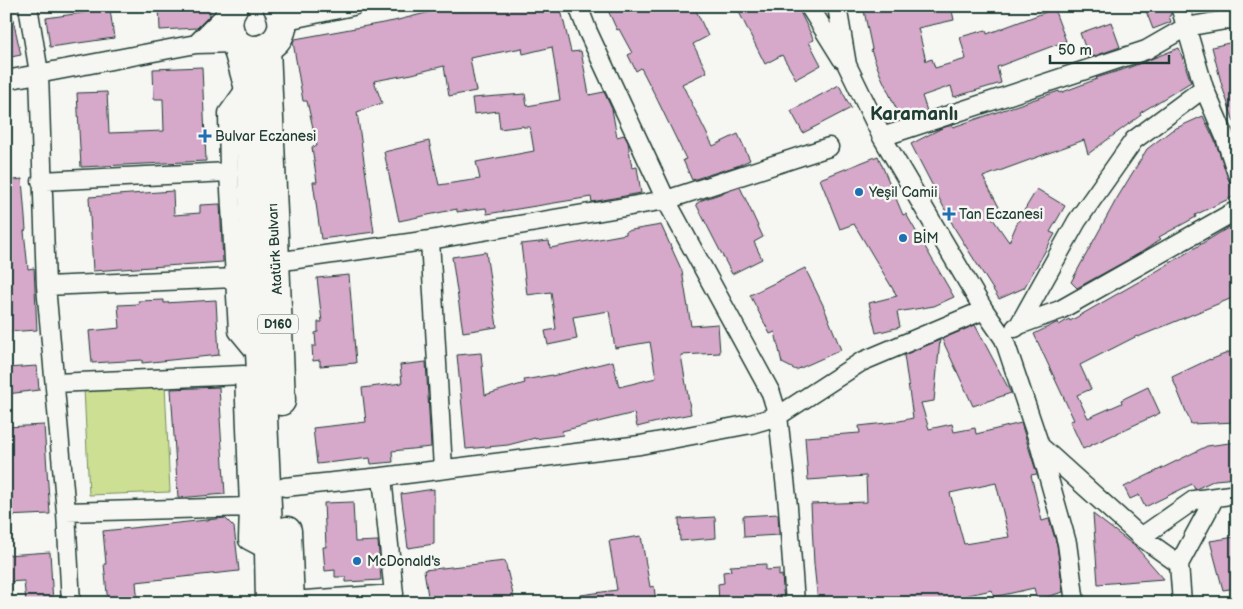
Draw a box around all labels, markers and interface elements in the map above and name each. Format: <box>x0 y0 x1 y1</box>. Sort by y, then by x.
scale bar <box>1050 32 1169 64</box>
text: 50 m <box>1058 41 1092 60</box>
district label: Karamanlı <box>870 103 958 126</box>
place label: Bulvar Eczanesi <box>215 128 316 145</box>
marker: Bulvar Eczanesi <box>199 130 211 142</box>
place label: Yeşil Camii <box>868 184 937 201</box>
marker: Yeşil Camii <box>853 186 865 198</box>
street label: Atatürk Bulvarı <box>264 203 286 295</box>
place label: Tan Eczanesi <box>959 206 1043 223</box>
marker: Tan Eczanesi <box>943 208 955 220</box>
place label: BİM <box>913 229 939 247</box>
marker: BİM <box>897 232 909 244</box>
road number: D160 <box>258 314 298 334</box>
place label: McDonald's <box>367 553 441 570</box>
marker: McDonald's <box>351 555 363 567</box>

